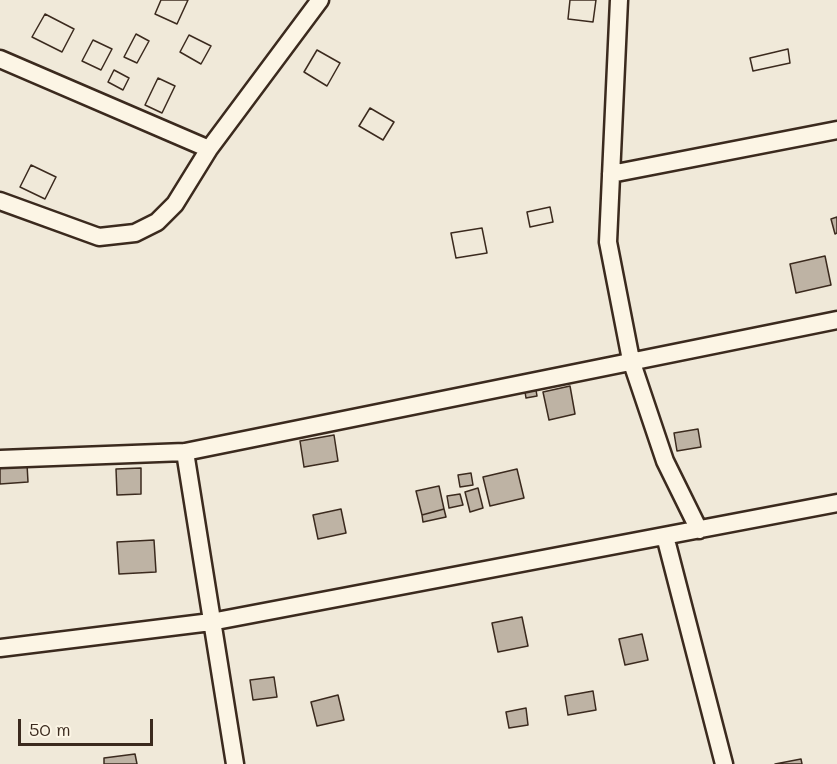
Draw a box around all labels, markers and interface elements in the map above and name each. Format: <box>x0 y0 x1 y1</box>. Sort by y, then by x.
scale bar <box>21 707 156 745</box>
text: 50 m <box>29 717 71 741</box>

